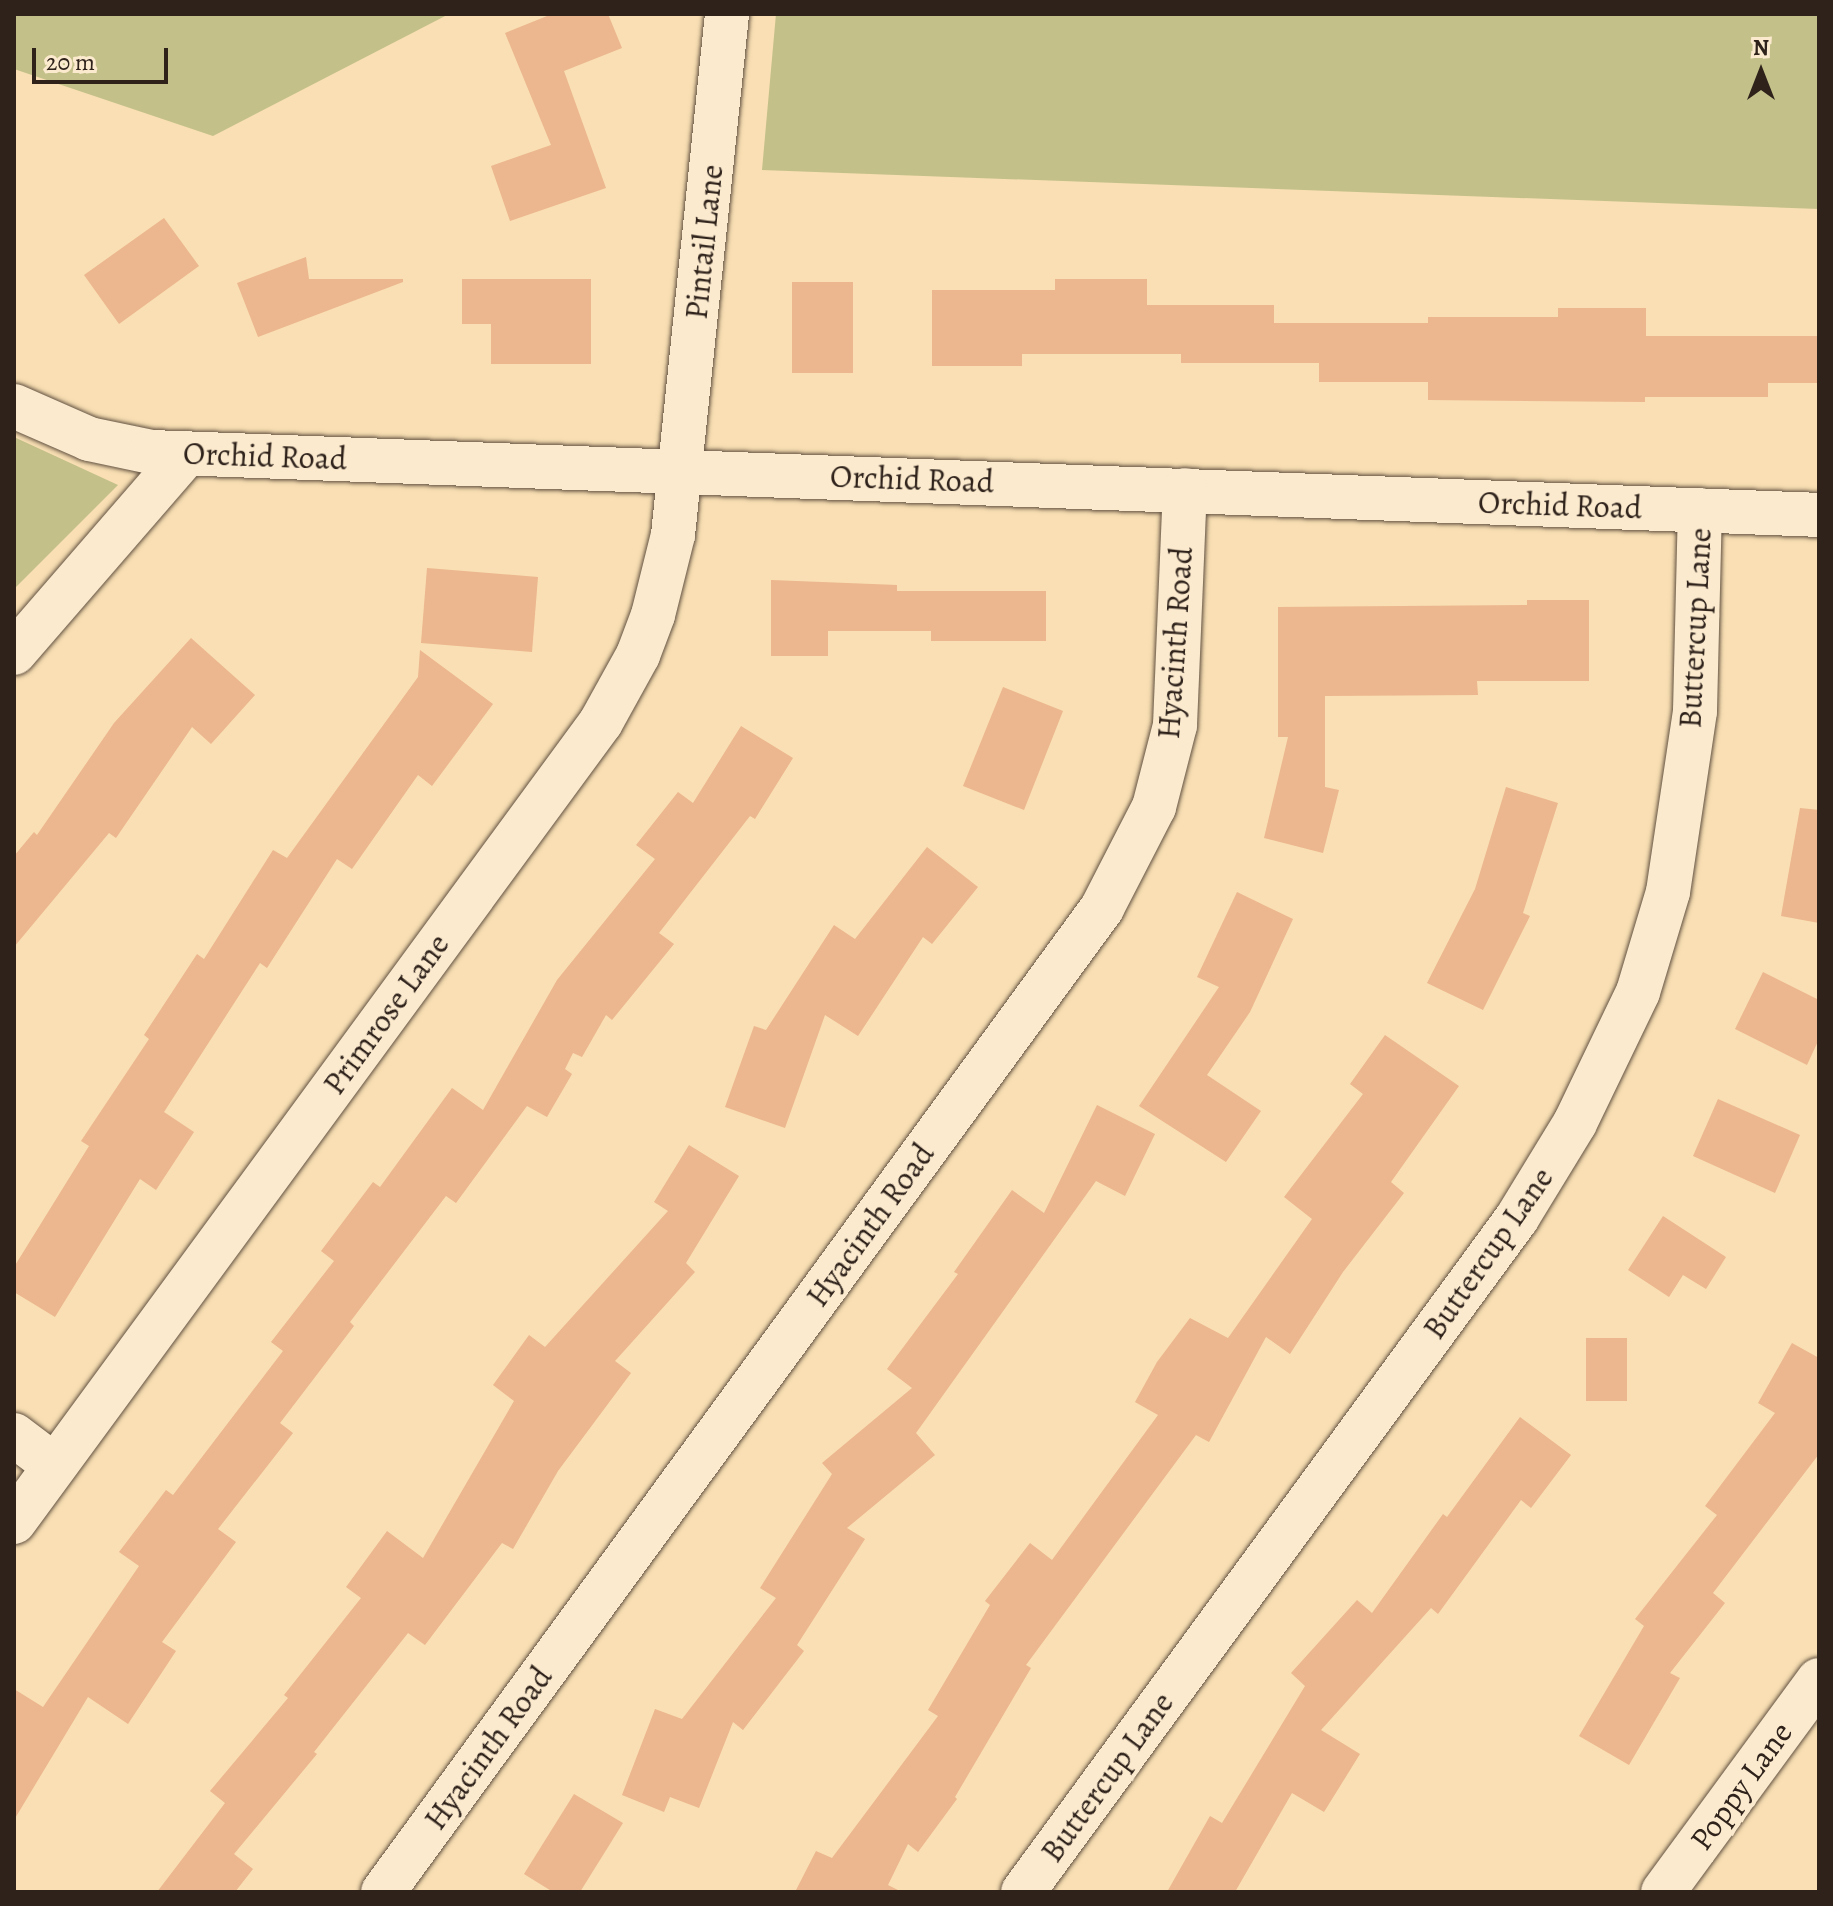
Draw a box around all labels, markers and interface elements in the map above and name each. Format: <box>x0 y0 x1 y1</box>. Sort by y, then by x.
scale bar <box>36 32 172 82</box>
north arrow <box>1721 32 1801 112</box>
text: N <box>1753 33 1769 63</box>
text: 20 m <box>46 46 95 78</box>
street label: Pintail Lane <box>677 163 731 321</box>
street label: Orchid Road <box>182 434 348 478</box>
street label: Orchid Road <box>829 457 995 501</box>
street label: Orchid Road <box>1477 483 1643 527</box>
street label: Buttercup Lane <box>1671 527 1719 729</box>
street label: Hyacinth Road <box>1149 546 1201 740</box>
street label: Primrose Lane <box>315 926 457 1102</box>
street label: Hyacinth Road <box>798 1136 942 1314</box>
street label: Buttercup Lane <box>1415 1160 1561 1346</box>
street label: Hyacinth Road <box>416 1659 560 1837</box>
street label: Buttercup Lane <box>1032 1684 1182 1870</box>
street label: Poppy Lane <box>1682 1714 1800 1858</box>

